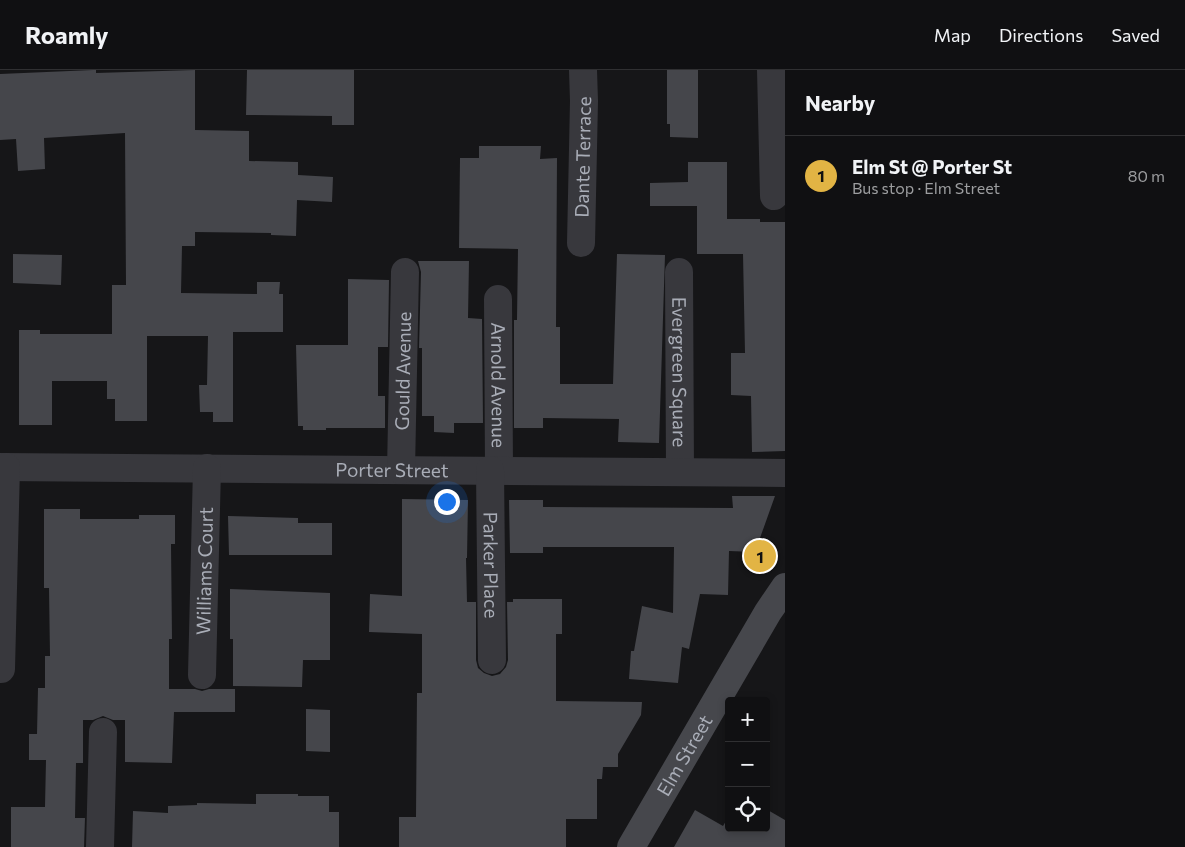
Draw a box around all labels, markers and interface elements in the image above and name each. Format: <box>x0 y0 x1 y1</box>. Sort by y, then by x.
text: Roamly <box>25 20 108 49</box>
text: Map <box>934 24 971 46</box>
text: Directions <box>999 24 1083 46</box>
text: Saved <box>1111 24 1160 46</box>
text: Nearby <box>805 90 875 115</box>
street label: Dante Terrace <box>570 96 595 218</box>
text: Elm St @ Porter St <box>852 155 1012 178</box>
text: 1 <box>817 166 825 185</box>
text: 80 m <box>1128 166 1165 185</box>
text: Bus stop · Elm Street <box>852 178 1000 197</box>
street label: Evergreen Square <box>668 297 692 447</box>
street label: Gould Avenue <box>390 311 415 431</box>
street label: Arnold Avenue <box>487 322 511 448</box>
street label: Porter Street <box>335 458 449 481</box>
your location <box>434 489 460 515</box>
street label: Williams Court <box>191 507 217 635</box>
street label: Parker Place <box>479 511 504 618</box>
pin: 1 <box>744 537 776 575</box>
map controls <box>725 697 770 832</box>
button: + <box>725 697 770 742</box>
street label: Elm Street <box>651 710 717 800</box>
button: − <box>725 742 770 787</box>
button: locate <box>725 787 770 832</box>

